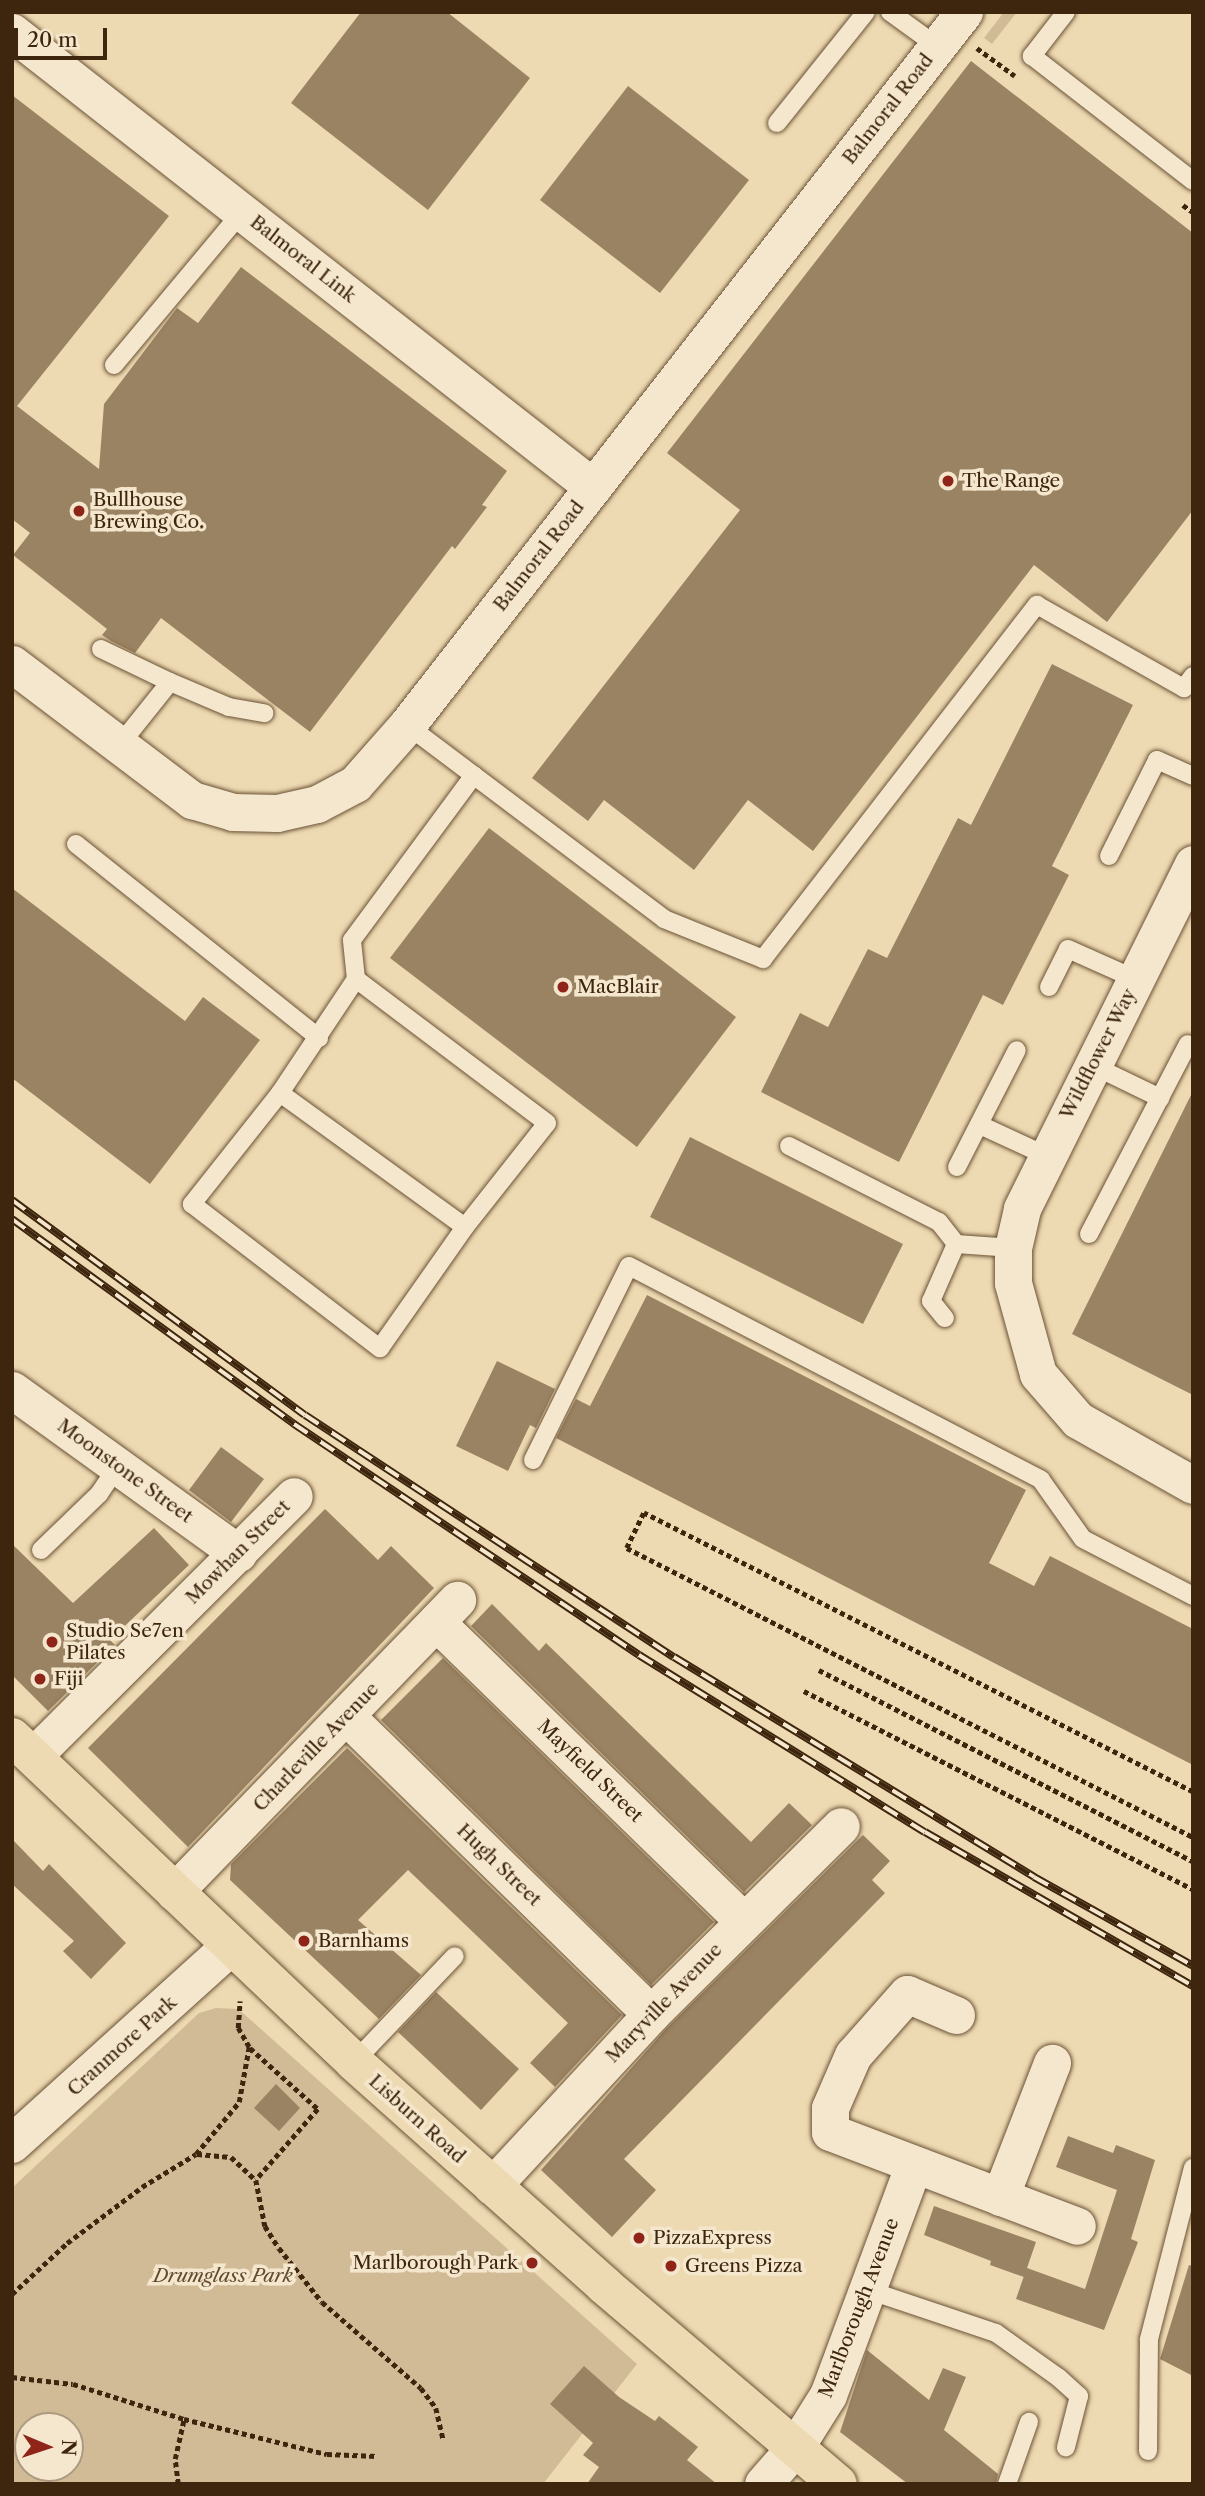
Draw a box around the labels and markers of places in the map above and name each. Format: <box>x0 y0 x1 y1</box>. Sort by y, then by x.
place label: The Range <box>962 470 1060 492</box>
marker: The Range <box>940 473 956 489</box>
place label: Bullhouse Brewing Co. <box>93 489 204 533</box>
marker: Bullhouse Brewing Co. <box>71 503 87 519</box>
place label: MacBlair <box>577 976 659 998</box>
marker: MacBlair <box>555 979 571 995</box>
place label: Studio Se7en Pilates <box>66 1620 184 1664</box>
marker: Studio Se7en Pilates <box>44 1634 60 1650</box>
place label: Fiji <box>54 1668 83 1690</box>
marker: Fiji <box>32 1671 48 1687</box>
place label: Barnhams <box>318 1930 409 1952</box>
marker: Barnhams <box>296 1933 312 1949</box>
place label: PizzaExpress <box>653 2227 772 2249</box>
marker: PizzaExpress <box>631 2230 647 2246</box>
place label: Marlborough Park <box>353 2252 518 2274</box>
marker: Marlborough Park <box>524 2255 540 2271</box>
place label: Greens Pizza <box>685 2255 803 2277</box>
marker: Greens Pizza <box>663 2258 679 2274</box>

